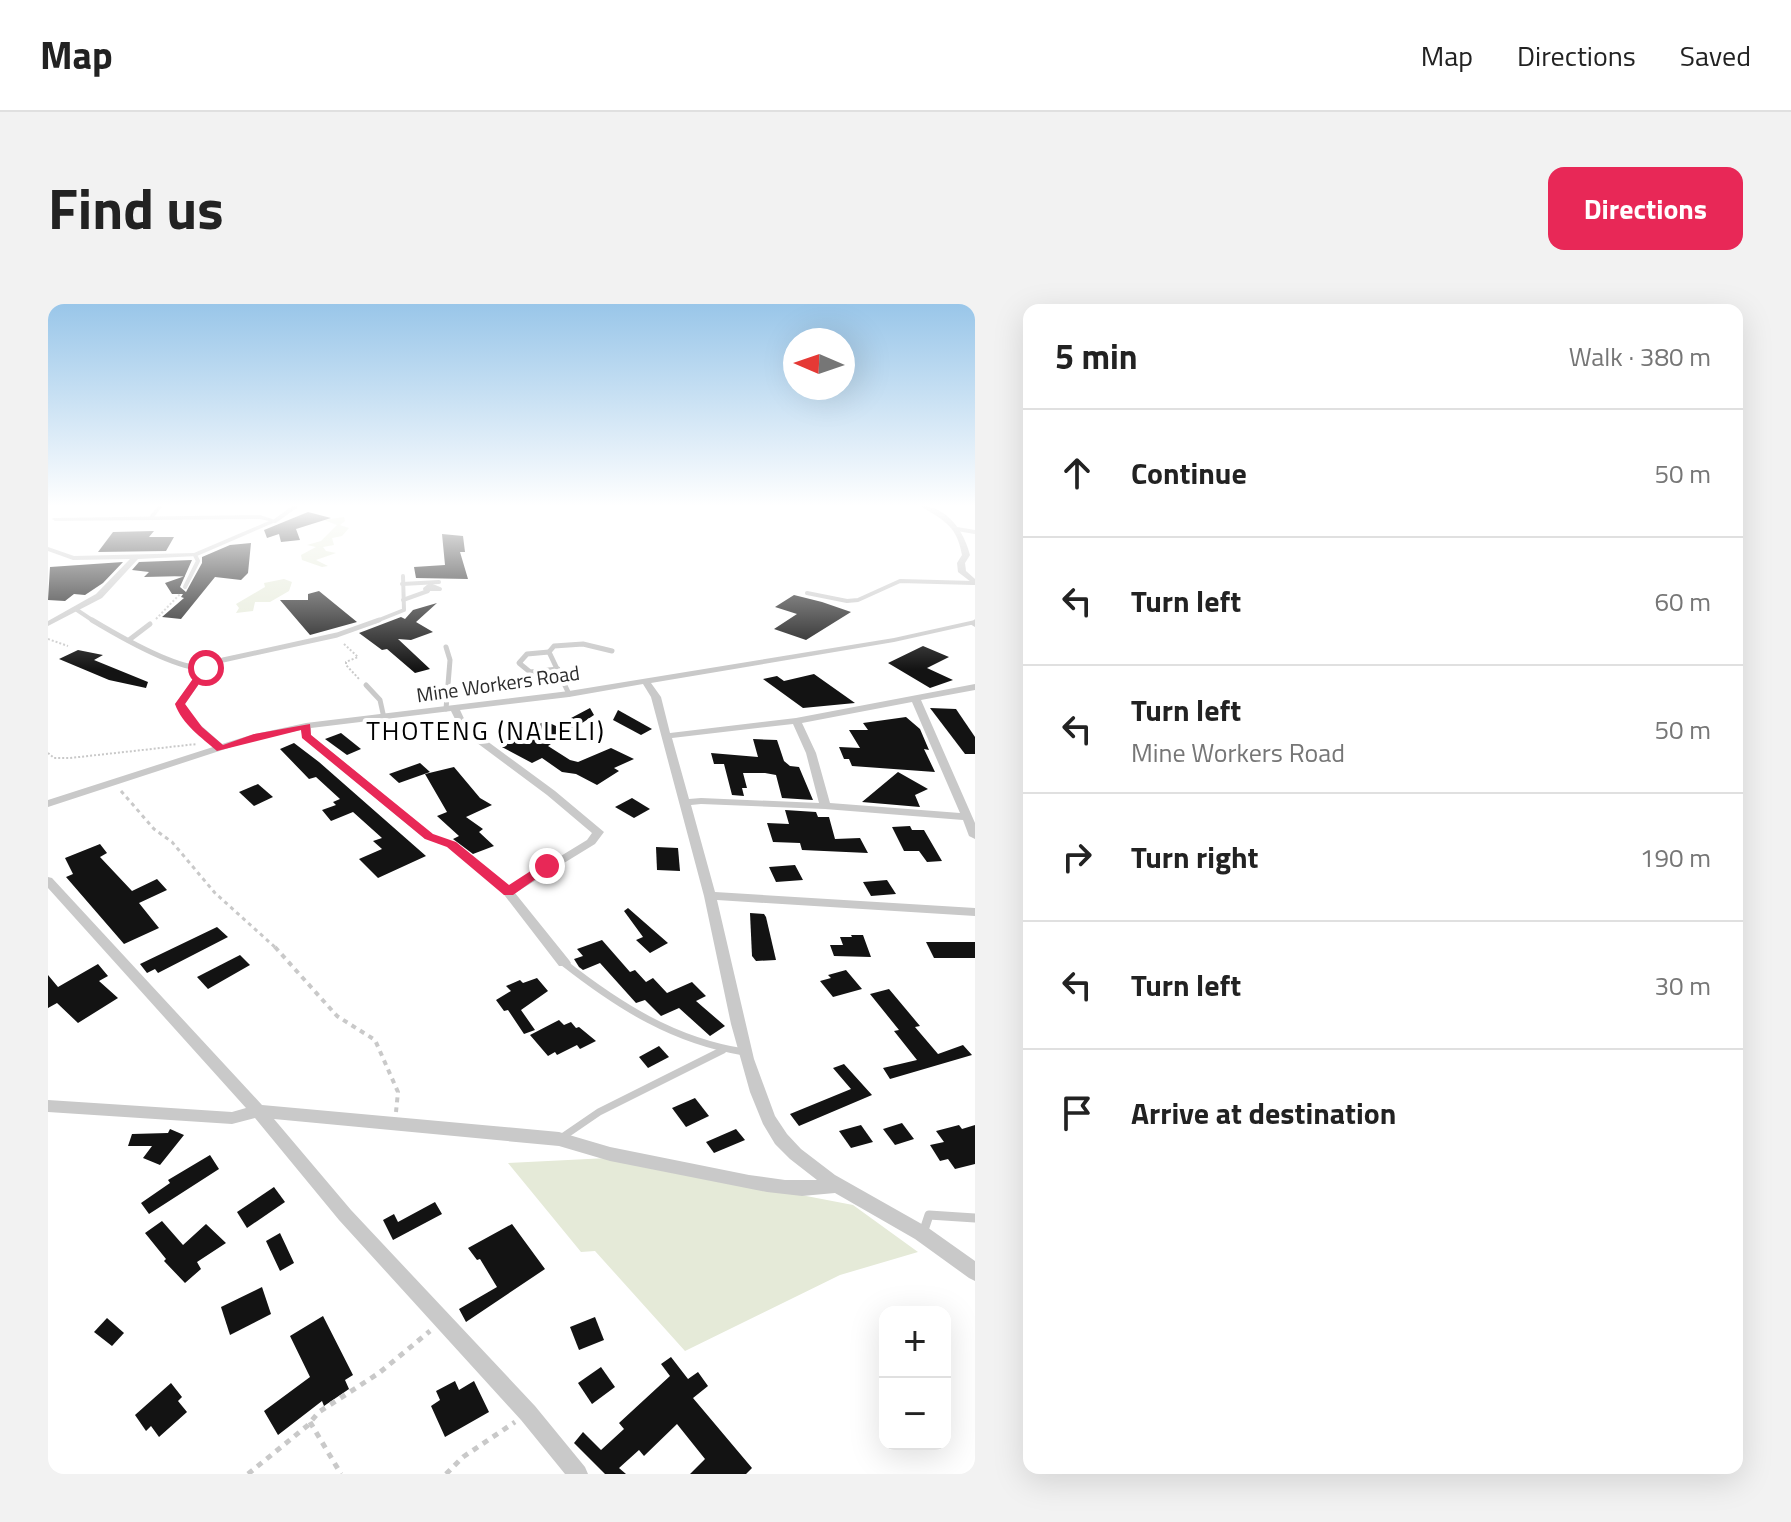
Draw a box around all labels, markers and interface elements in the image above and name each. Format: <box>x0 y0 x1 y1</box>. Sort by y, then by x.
text: Map <box>40 26 113 84</box>
text: Map <box>1421 34 1473 77</box>
text: Directions <box>1517 34 1636 77</box>
text: Saved <box>1680 34 1751 77</box>
text: Find us <box>48 166 224 251</box>
button: Directions <box>1548 167 1743 250</box>
north arrow <box>783 328 855 400</box>
text: 5 min <box>1055 330 1138 382</box>
text: Walk · 380 m <box>1569 337 1711 376</box>
text: Continue <box>1131 450 1247 496</box>
icon: ahead <box>1055 451 1099 495</box>
text: 50 m <box>1654 454 1711 493</box>
text: Turn left <box>1131 578 1241 624</box>
icon: left <box>1055 579 1099 623</box>
text: 60 m <box>1654 582 1711 621</box>
route start <box>188 650 224 686</box>
street label: Mine Workers Road <box>414 657 582 710</box>
text: Turn left <box>1131 687 1241 733</box>
icon: left <box>1055 707 1099 751</box>
text: 50 m <box>1654 710 1711 749</box>
district label: THOTENG (NALELI) <box>366 711 606 750</box>
text: Mine Workers Road <box>1131 733 1345 772</box>
text: Turn right <box>1131 834 1259 880</box>
icon: right <box>1055 835 1099 879</box>
text: 190 m <box>1640 838 1711 877</box>
route end <box>529 848 565 884</box>
text: Turn left <box>1131 962 1241 1008</box>
icon: left <box>1055 963 1099 1007</box>
text: 30 m <box>1654 966 1711 1005</box>
text: Arrive at destination <box>1131 1090 1396 1136</box>
icon: arrive <box>1055 1091 1099 1135</box>
map controls <box>879 1306 951 1450</box>
button: + <box>879 1306 951 1378</box>
button: − <box>879 1378 951 1450</box>

